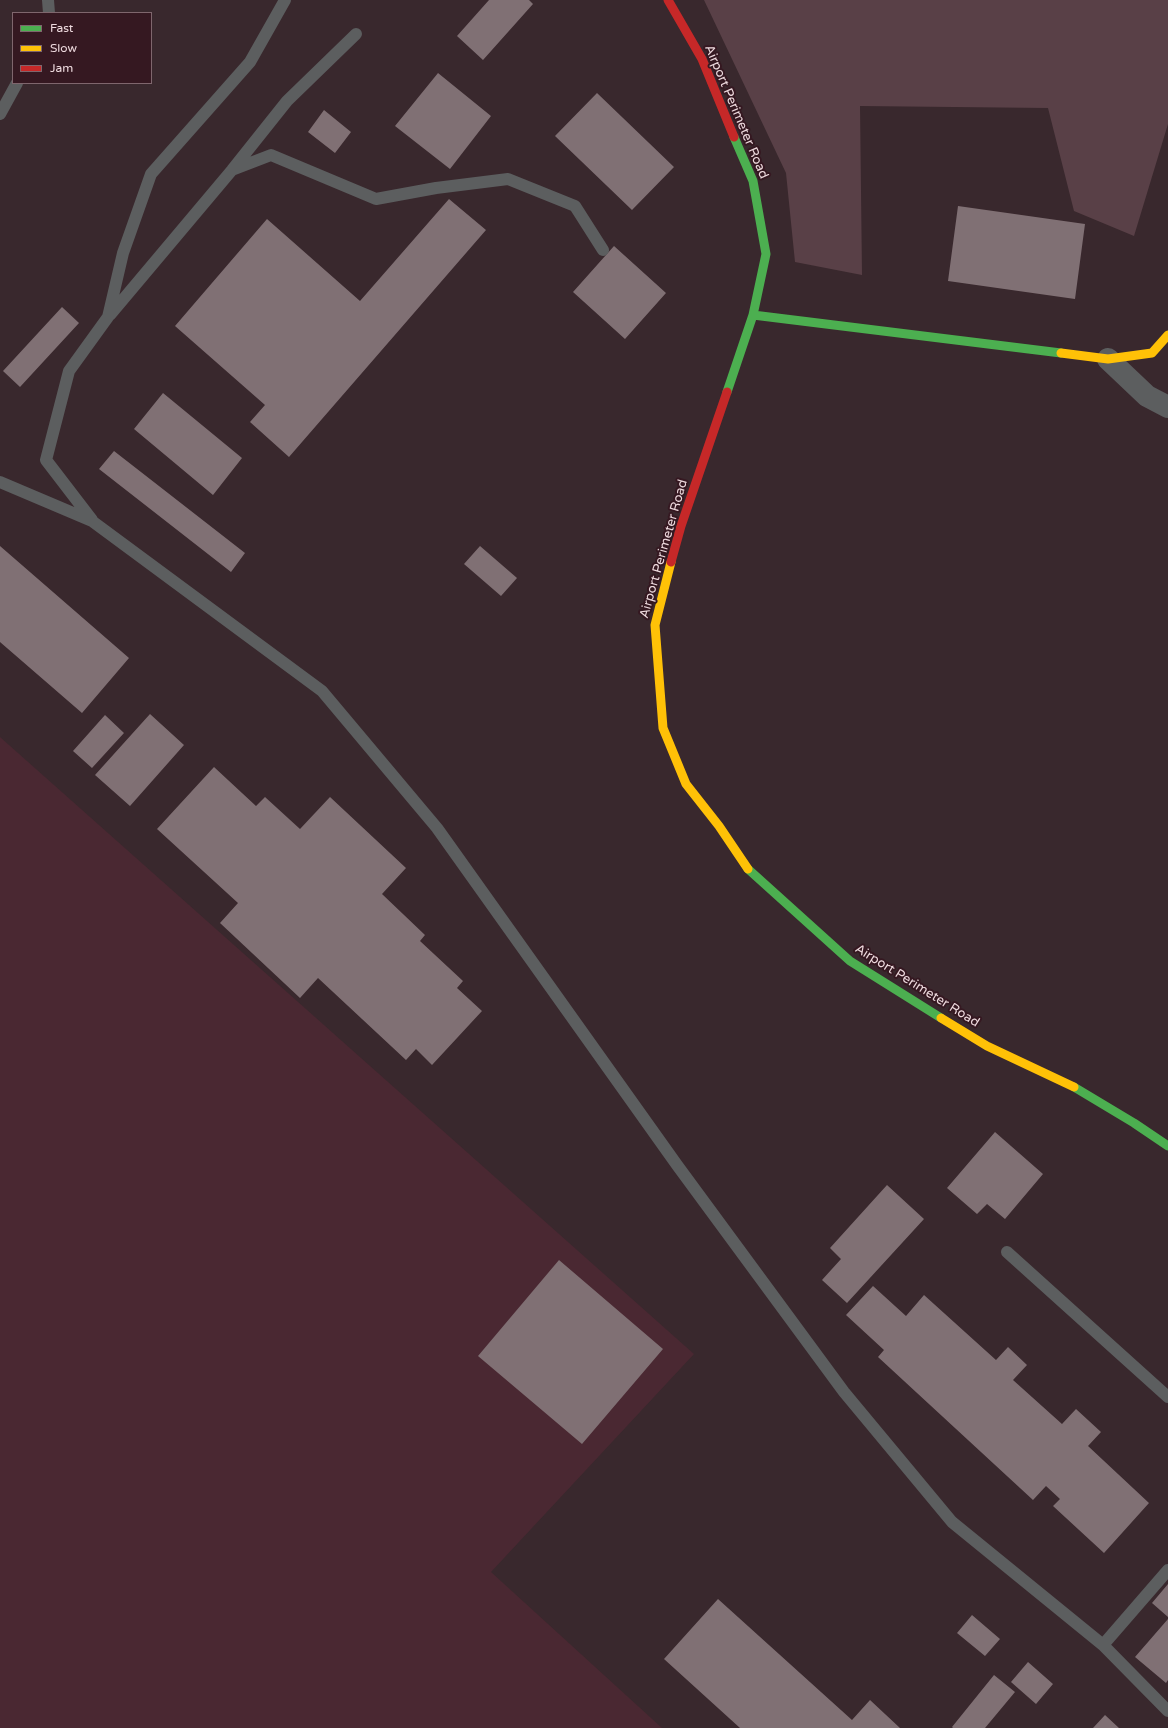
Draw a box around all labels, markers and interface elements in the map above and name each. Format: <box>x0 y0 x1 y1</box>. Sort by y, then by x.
legend <box>12 12 152 84</box>
text: Fast <box>50 21 73 35</box>
text: Slow <box>50 41 77 55</box>
street label: Airport Perimeter Road <box>701 43 771 181</box>
text: Jam <box>50 61 73 75</box>
street label: Airport Perimeter Road <box>637 478 691 620</box>
street label: Airport Perimeter Road <box>852 941 982 1031</box>

